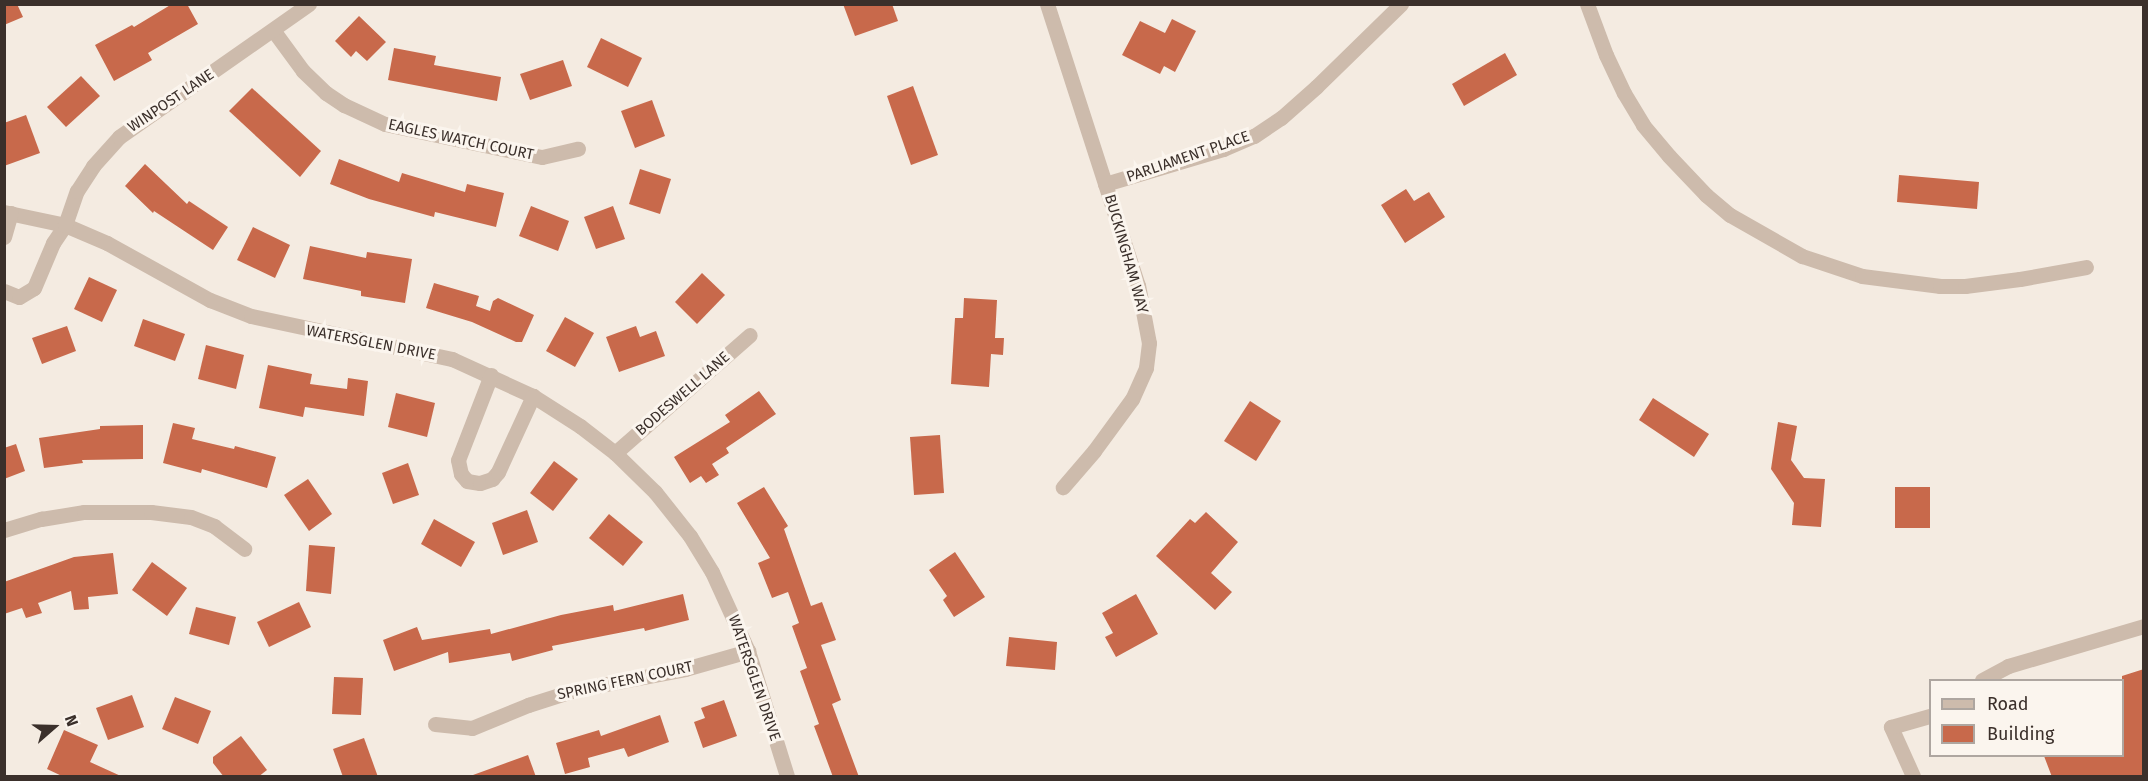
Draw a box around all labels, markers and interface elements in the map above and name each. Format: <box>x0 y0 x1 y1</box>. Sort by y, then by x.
street label: WINPOST LANE <box>124 66 218 136</box>
street label: EAGLES WATCH COURT <box>387 116 535 164</box>
street label: PARLIAMENT PLACE <box>1124 128 1252 186</box>
street label: BUCKINGHAM WAY <box>1100 192 1152 316</box>
street label: WATERSGLEN DRIVE <box>305 322 437 364</box>
street label: BODESWELL LANE <box>632 348 734 440</box>
street label: WATERSGLEN DRIVE <box>724 613 784 743</box>
street label: SPRING FERN COURT <box>556 658 694 704</box>
legend <box>1929 679 2124 757</box>
text: Road <box>1987 693 2029 715</box>
north arrow <box>24 697 84 757</box>
text: N <box>61 712 82 729</box>
text: Building <box>1987 723 2054 745</box>

